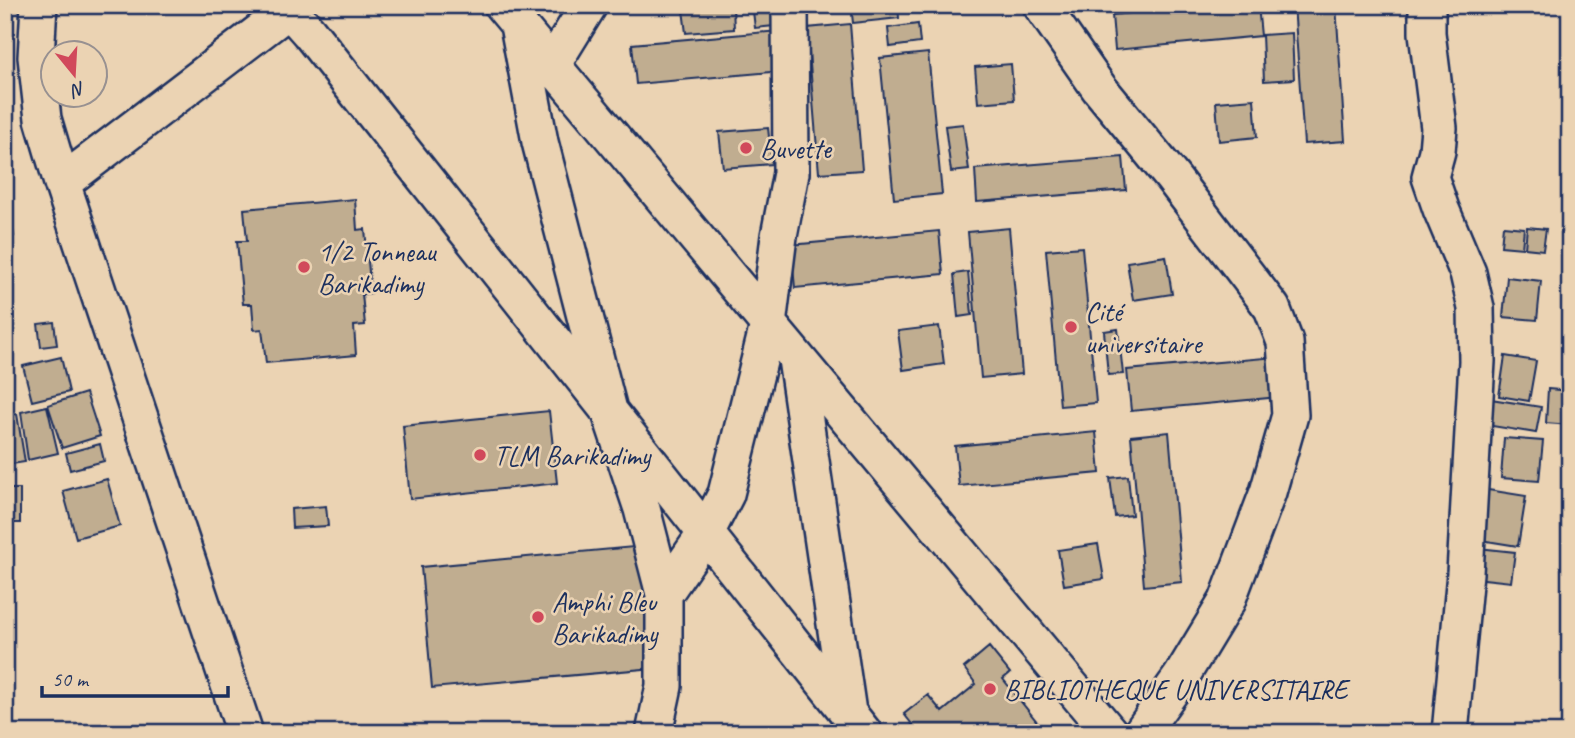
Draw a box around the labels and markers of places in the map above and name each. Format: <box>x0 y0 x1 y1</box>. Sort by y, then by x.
place label: Buvette <box>760 131 833 166</box>
marker: Buvette <box>738 140 754 156</box>
place label: 1/2 Tonneau Barikadimy <box>318 234 437 301</box>
marker: 1/2 Tonneau Barikadimy <box>296 259 312 275</box>
place label: Cité universitaire <box>1085 294 1203 361</box>
marker: Cité universitaire <box>1063 319 1079 335</box>
place label: TLM Barikadimy <box>494 438 653 473</box>
marker: TLM Barikadimy <box>472 447 488 463</box>
place label: Amphi Bleu Barikadimy <box>552 584 660 651</box>
marker: Amphi Bleu Barikadimy <box>530 609 546 625</box>
place label: BIBLIOTHEQUE UNIVERSITAIRE <box>1004 672 1351 707</box>
marker: BIBLIOTHEQUE UNIVERSITAIRE <box>982 681 998 697</box>

